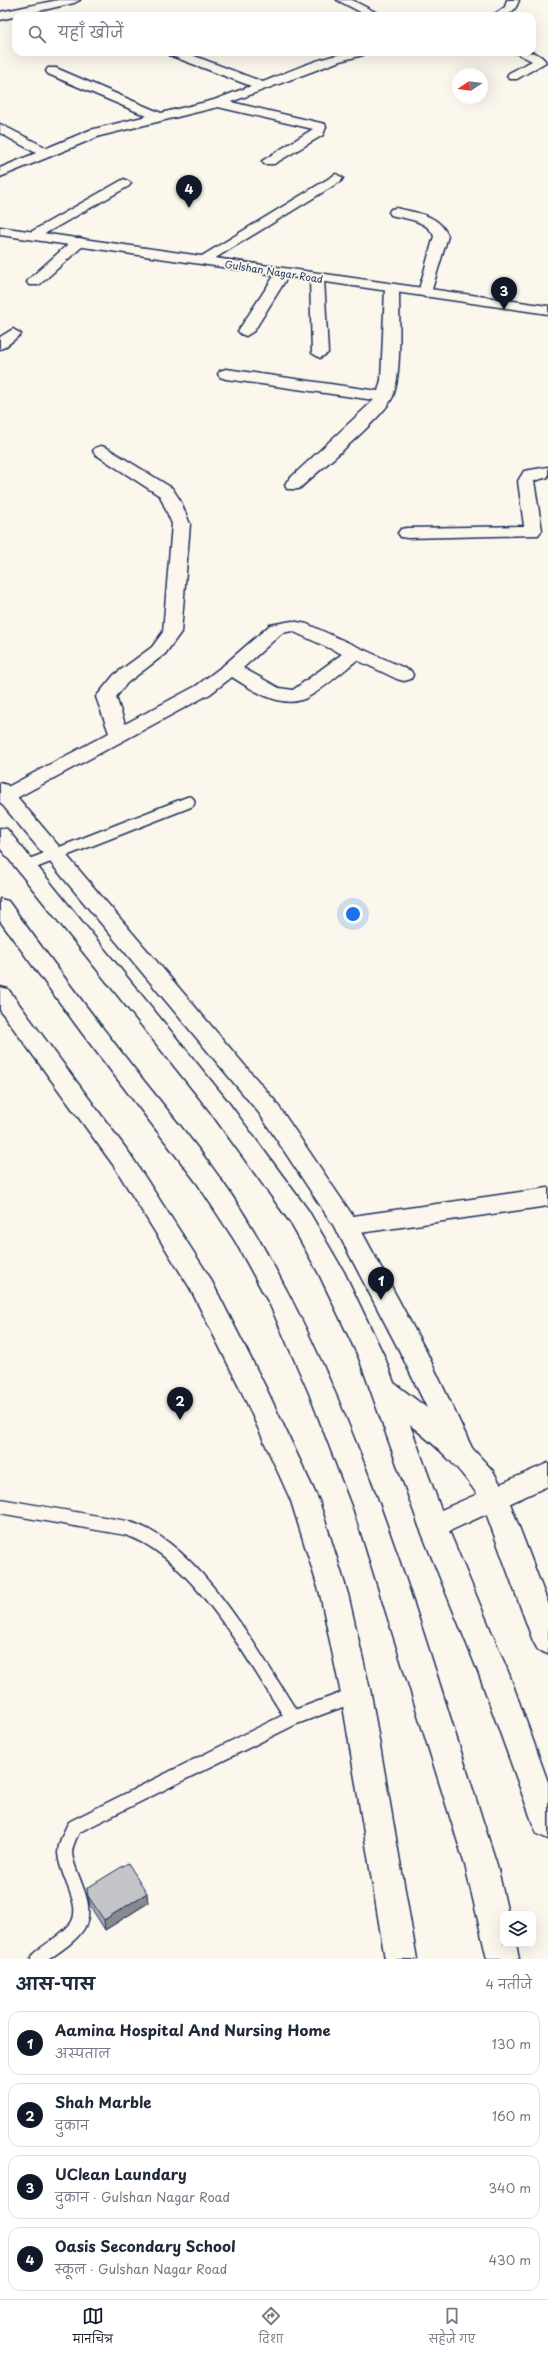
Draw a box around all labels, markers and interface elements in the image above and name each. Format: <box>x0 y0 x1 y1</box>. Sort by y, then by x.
search box <box>12 12 536 56</box>
text: यहाँ खोजें <box>58 20 124 43</box>
icon: search <box>26 23 48 45</box>
north arrow <box>452 68 488 104</box>
pin: 4 <box>176 175 202 208</box>
street label: Gulshan Nagar Road <box>224 256 324 286</box>
pin: 3 <box>491 277 517 310</box>
your location <box>343 904 363 924</box>
pin: 1 <box>368 1267 394 1300</box>
pin: 2 <box>167 1387 193 1420</box>
map controls <box>500 1911 536 1947</box>
button: layers <box>500 1911 536 1947</box>
text: आस-पास <box>16 1970 95 1996</box>
text: 4 नतीजे <box>485 1974 532 1993</box>
text: Aamina Hospital And Nursing Home <box>55 2018 331 2041</box>
text: 1 <box>27 2034 33 2053</box>
text: 130 m <box>492 2034 531 2053</box>
text: अस्पताल <box>55 2043 110 2062</box>
text: Shah Marble <box>55 2090 151 2113</box>
text: 2 <box>25 2106 35 2125</box>
text: 160 m <box>492 2106 531 2125</box>
text: दुकान <box>55 2115 89 2134</box>
text: UClean Laundary <box>55 2162 187 2185</box>
text: 3 <box>26 2178 34 2197</box>
text: 340 m <box>488 2178 531 2197</box>
text: दुकान · Gulshan Nagar Road <box>55 2187 230 2206</box>
text: Oasis Secondary School <box>55 2234 236 2257</box>
text: 4 <box>26 2250 34 2269</box>
text: 430 m <box>489 2250 531 2269</box>
text: स्कूल · Gulshan Nagar Road <box>55 2259 227 2278</box>
tab: मानचित्र <box>73 2305 113 2351</box>
tab: दिशा <box>258 2305 283 2351</box>
tab: सहेजे गए <box>429 2305 475 2351</box>

